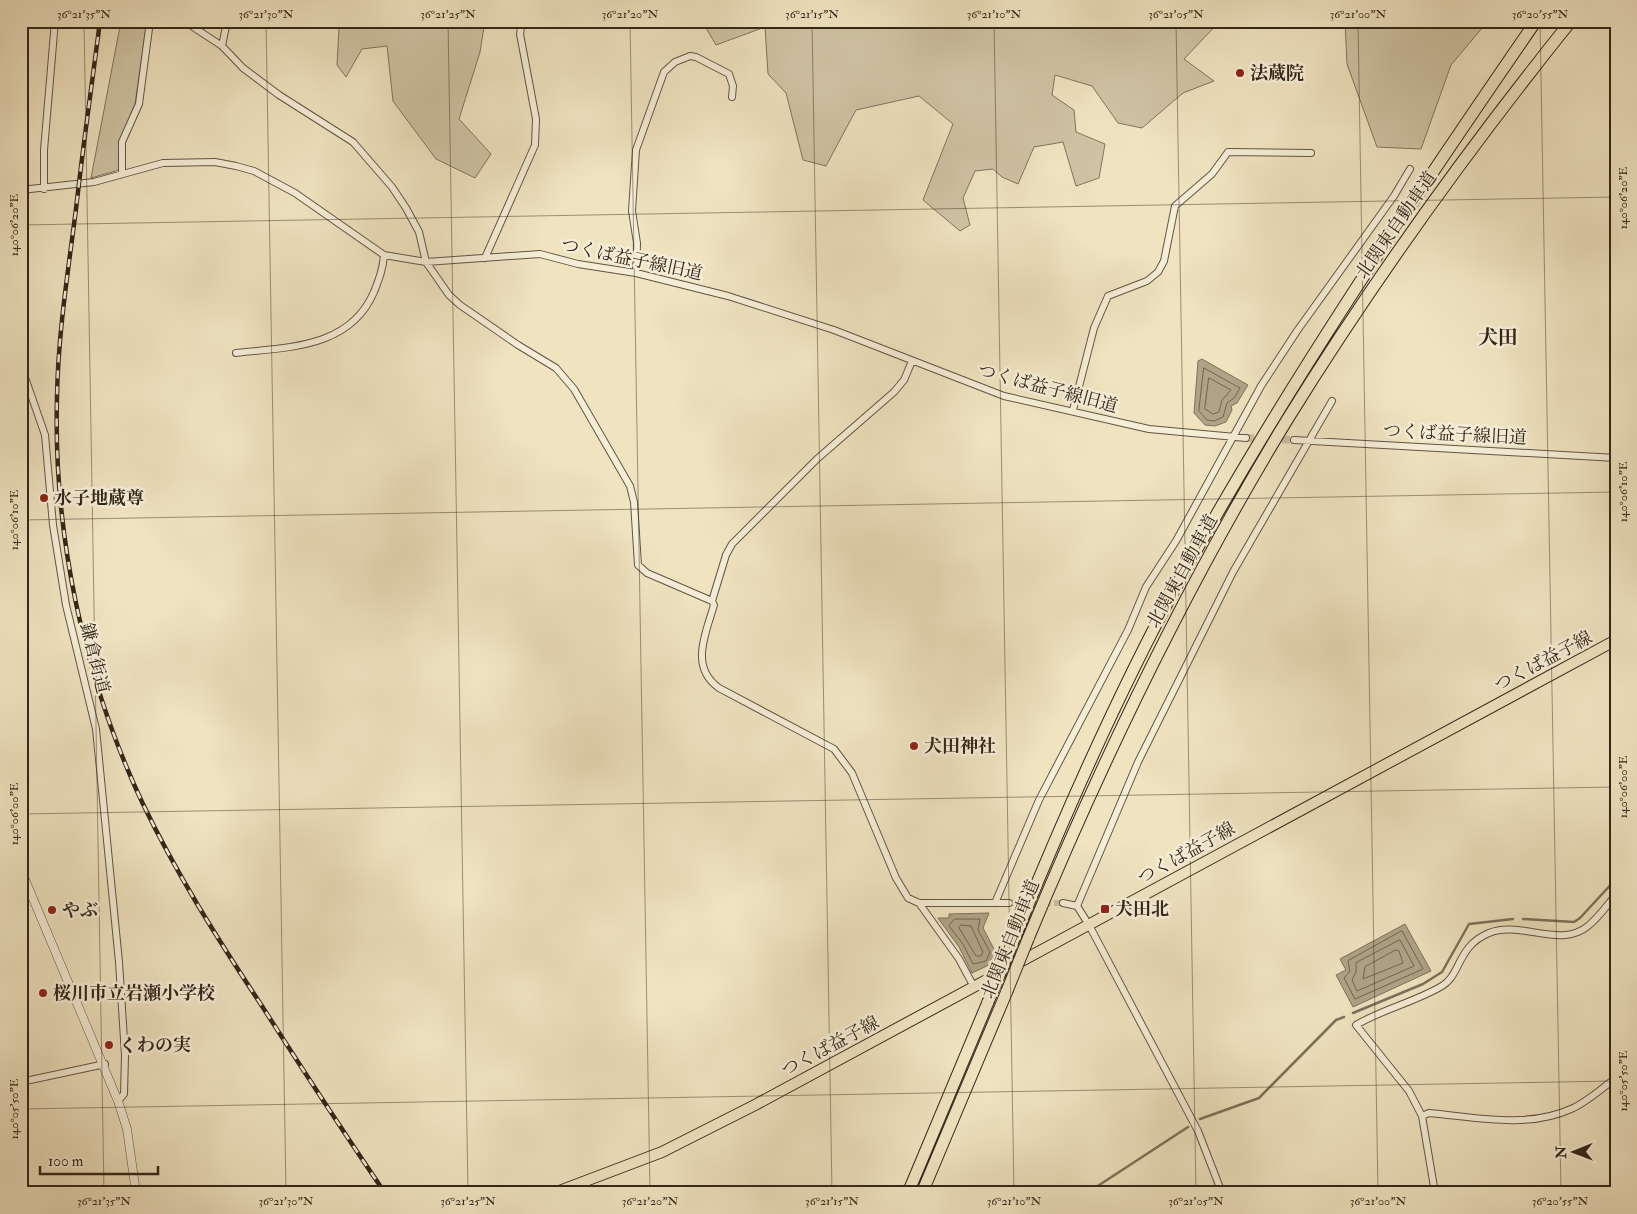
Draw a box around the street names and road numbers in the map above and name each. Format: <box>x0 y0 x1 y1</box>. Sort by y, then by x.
street label: 北関東自動車道 <box>1351 167 1442 283</box>
street label: つくば益子線旧道 <box>559 233 705 286</box>
street label: つくば益子線旧道 <box>975 359 1120 418</box>
street label: つくば益子線旧道 <box>1382 419 1527 450</box>
street label: 北関東自動車道 <box>1142 511 1223 632</box>
street label: 鎌倉街道 <box>75 620 114 696</box>
street label: つくば益子線 <box>1490 626 1596 697</box>
street label: つくば益子線 <box>1133 817 1239 890</box>
street label: 北関東自動車道 <box>976 876 1045 1002</box>
street label: つくば益子線 <box>777 1011 883 1082</box>

